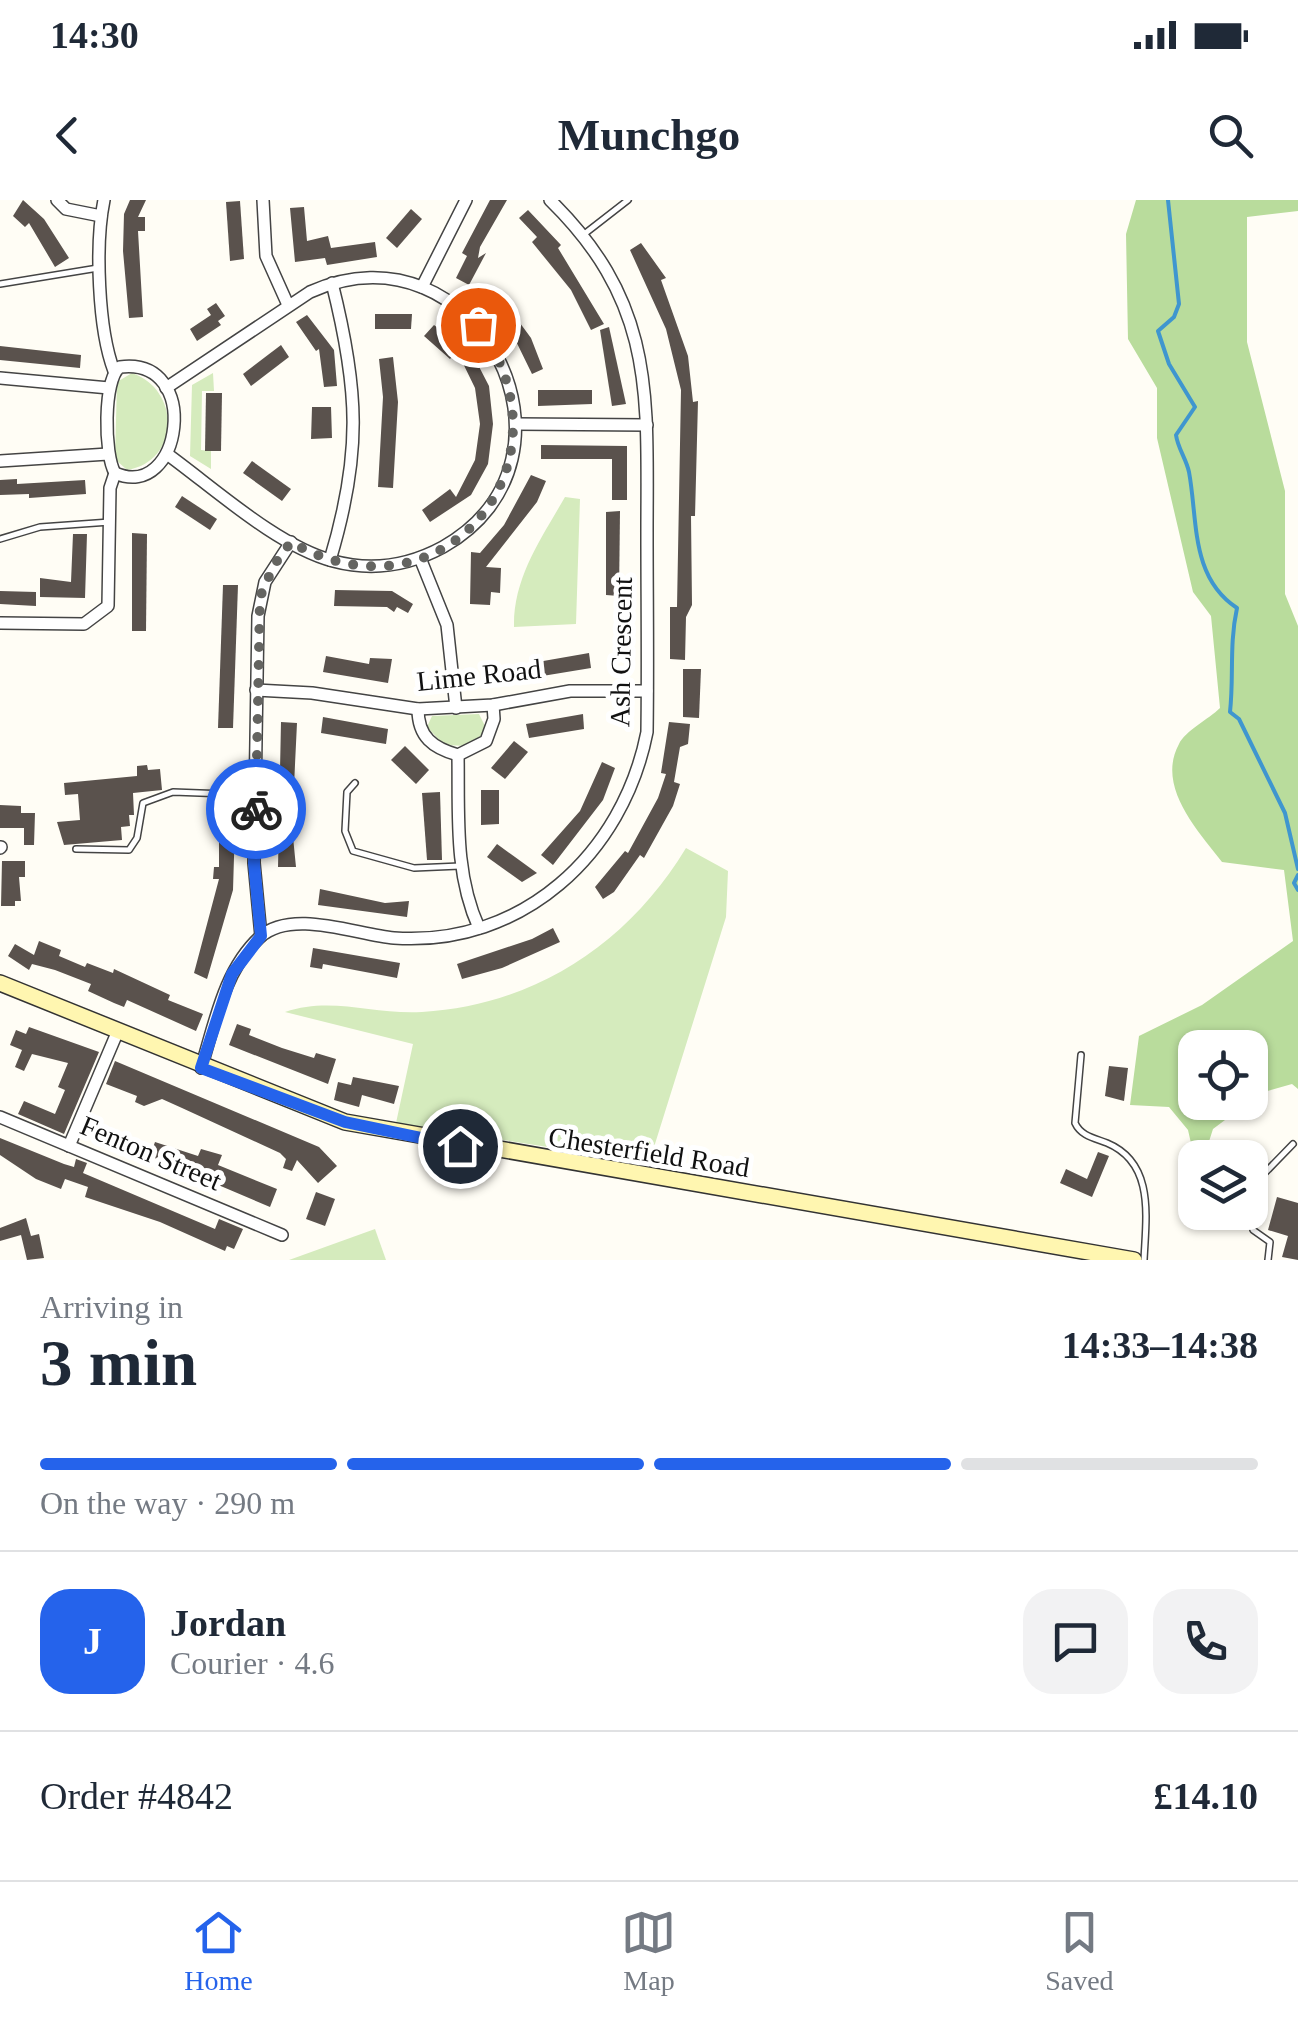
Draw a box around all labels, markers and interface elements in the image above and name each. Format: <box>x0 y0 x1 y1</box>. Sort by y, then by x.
text: 14:30 <box>50 14 139 56</box>
icon: back <box>40 108 95 163</box>
icon: search <box>1203 108 1258 163</box>
text: Munchgo <box>558 110 740 160</box>
pin <box>436 283 521 368</box>
icon: bag <box>451 298 506 353</box>
street label: Ash Crescent <box>604 576 638 727</box>
street label: Lime Road <box>415 653 543 697</box>
courier <box>206 759 306 859</box>
icon: bike <box>229 782 284 837</box>
map controls <box>1178 1030 1268 1230</box>
button: locate <box>1178 1030 1268 1120</box>
pin <box>418 1104 503 1189</box>
street label: Fenton Street <box>76 1109 226 1197</box>
icon: home <box>433 1119 488 1174</box>
street label: Chesterfield Road <box>546 1121 752 1183</box>
button: layers <box>1178 1140 1268 1230</box>
text: Arriving in <box>40 1289 183 1325</box>
text: 14:33–14:38 <box>1062 1324 1258 1366</box>
text: 3 min <box>40 1327 197 1399</box>
text: On the way · 290 m <box>40 1485 295 1521</box>
button: chat <box>1023 1589 1128 1694</box>
button: phone <box>1153 1589 1258 1694</box>
text: Jordan <box>170 1602 286 1644</box>
text: J <box>83 1620 102 1662</box>
text: Courier · 4.6 <box>170 1645 334 1681</box>
text: Order #4842 <box>40 1775 233 1817</box>
text: £14.10 <box>1154 1775 1258 1817</box>
tab: Home <box>184 1905 253 1997</box>
tab: Map <box>621 1905 676 1997</box>
tab: Saved <box>1045 1905 1114 1997</box>

